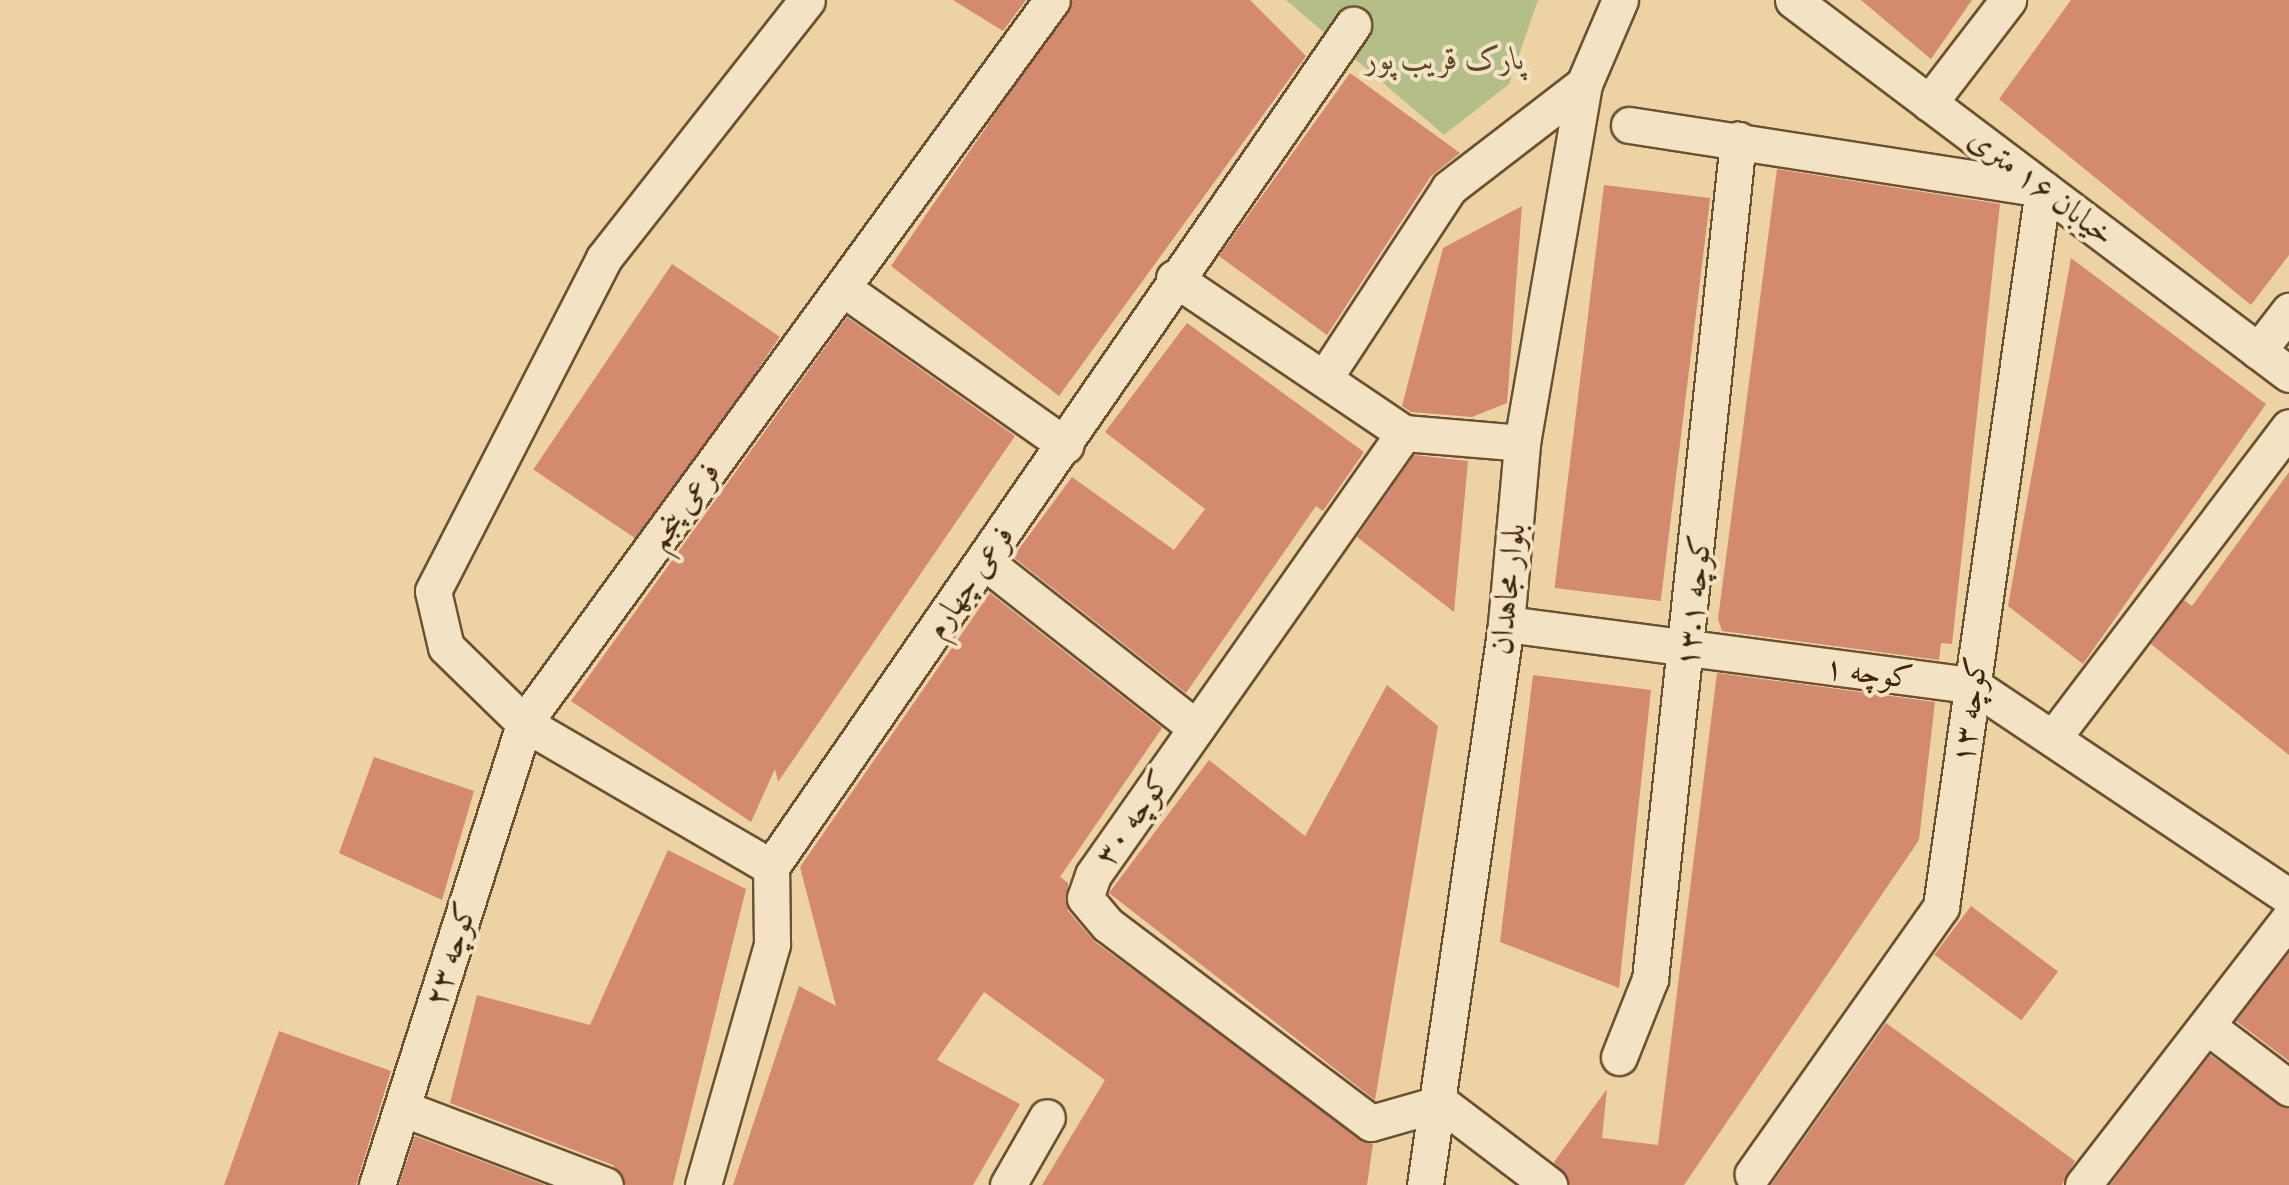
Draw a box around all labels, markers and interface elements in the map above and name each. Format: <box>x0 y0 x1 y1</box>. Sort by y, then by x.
park label: پارک قریب پور <box>1365 40 1525 78</box>
street label: خیابان ۱۶ متری <box>1960 120 2122 254</box>
street label: فرعی پنجم <box>639 454 729 558</box>
street label: فرعی چهارم <box>917 518 1023 646</box>
street label: بلوار مجاهدان <box>1482 521 1534 657</box>
street label: کوچه ۱۳.۱ <box>1668 533 1720 669</box>
street label: کوچه ۱ <box>1823 649 1915 697</box>
street label: کوچه ۱۳ <box>1943 654 1997 766</box>
street label: کوچه ۳۰ <box>1086 763 1180 873</box>
street label: کوچه ۲۳ <box>416 897 486 1011</box>

